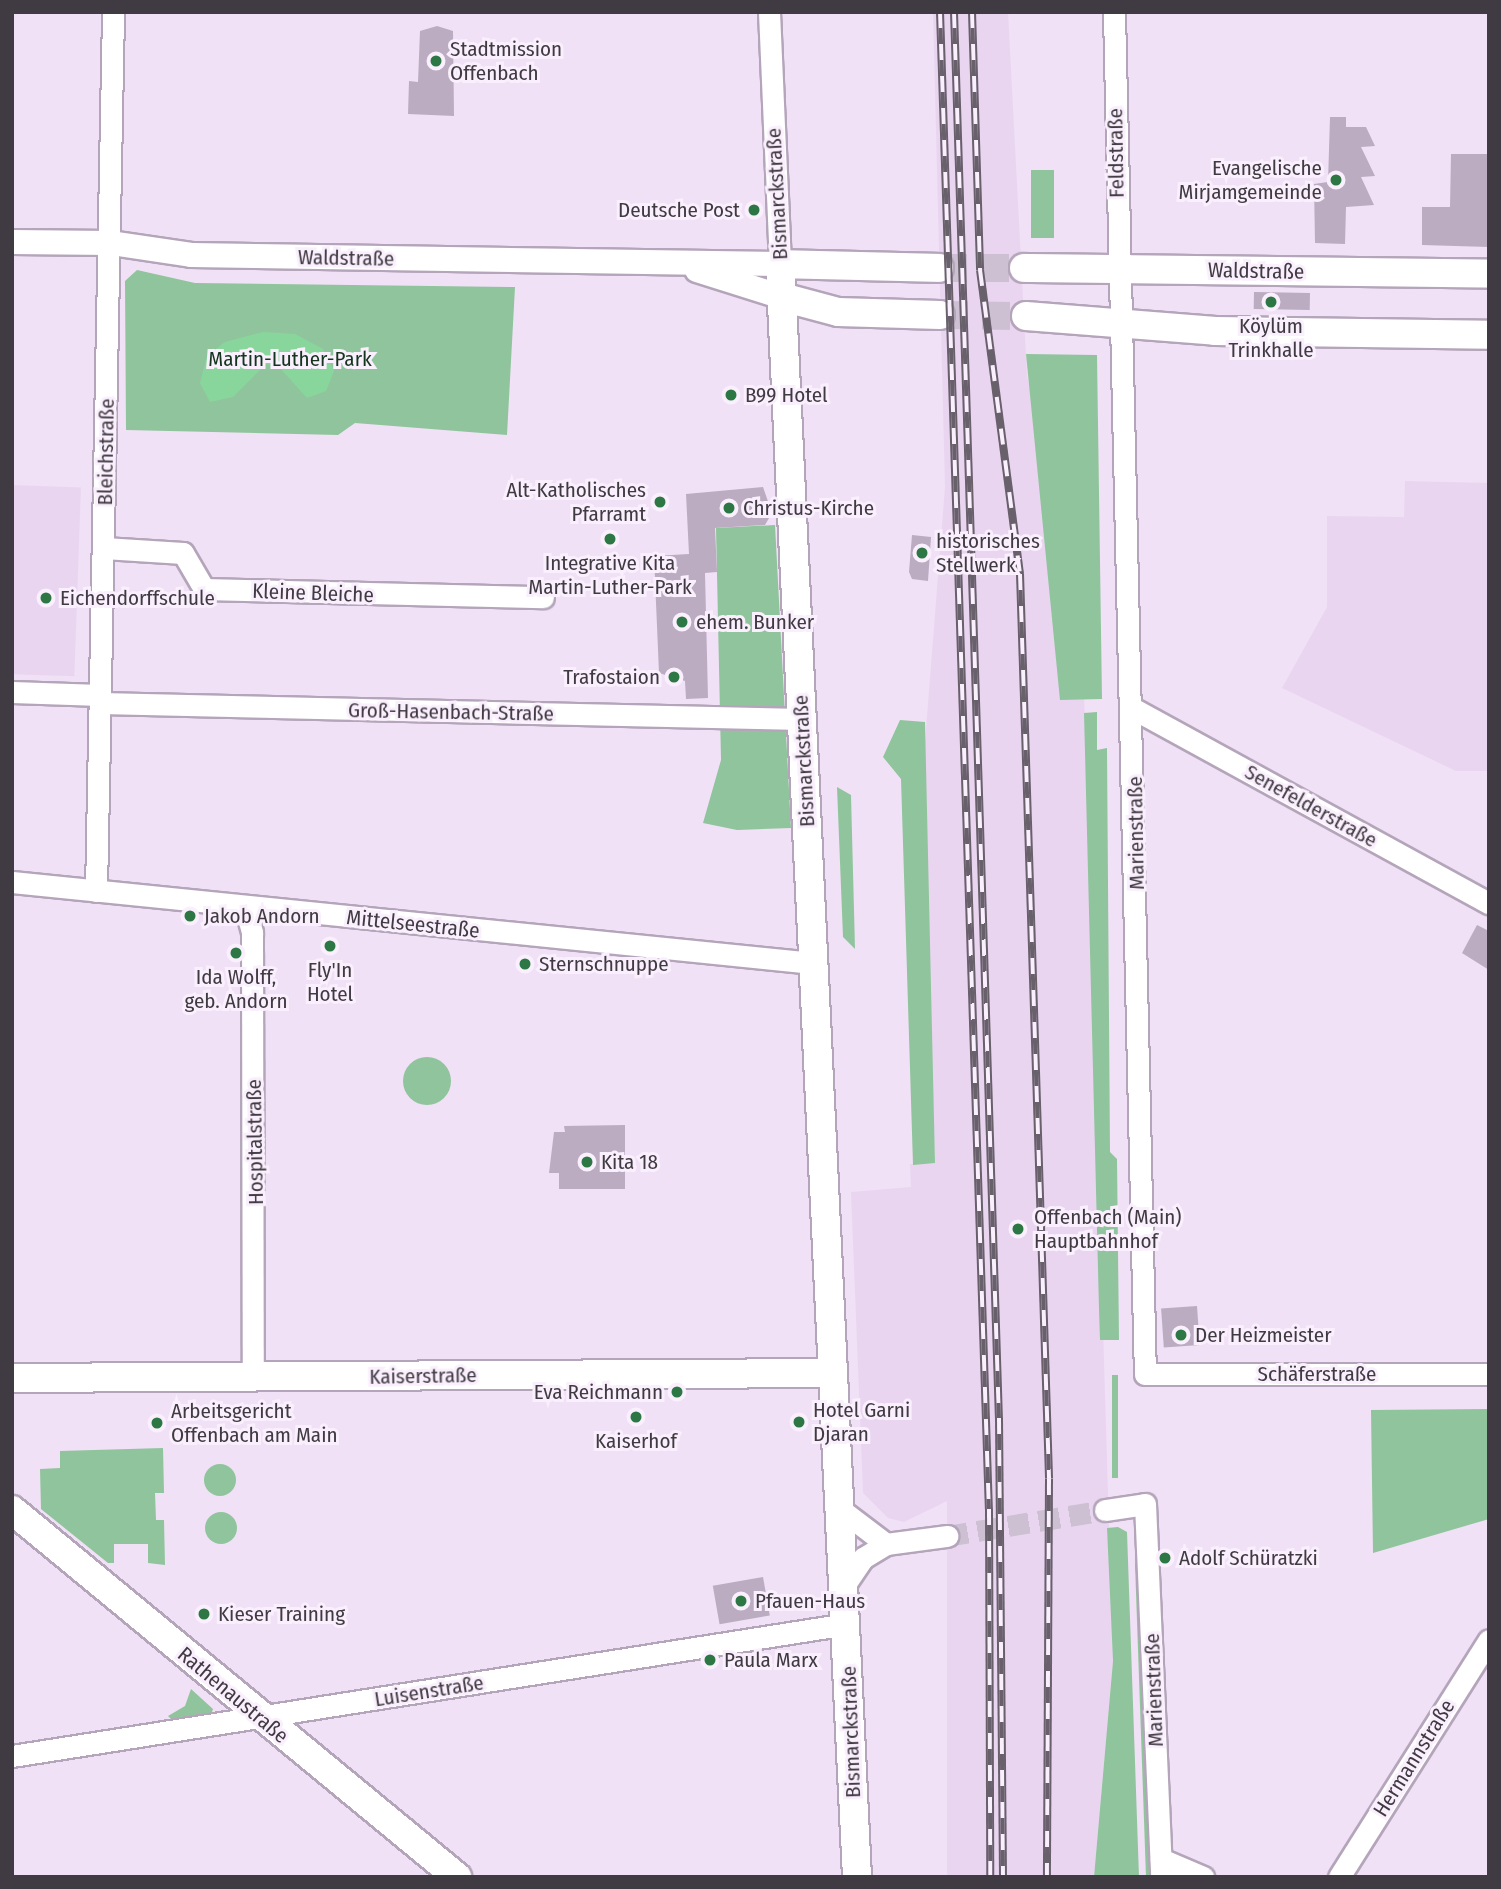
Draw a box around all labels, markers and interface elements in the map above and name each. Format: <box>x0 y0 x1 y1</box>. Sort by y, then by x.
place label: Stadtmission Offenbach <box>450 36 562 86</box>
marker: Stadtmission Offenbach <box>428 53 444 69</box>
street label: Feldstraße <box>1103 108 1129 198</box>
street label: Bismarckstraße <box>761 127 793 261</box>
place label: Evangelische Mirjamgemeinde <box>1179 155 1322 205</box>
marker: Evangelische Mirjamgemeinde <box>1328 172 1344 188</box>
place label: Deutsche Post <box>618 197 740 223</box>
marker: Deutsche Post <box>746 202 762 218</box>
street label: Waldstraße <box>298 245 394 271</box>
street label: Waldstraße <box>1208 258 1304 284</box>
marker: Köylüm Trinkhalle <box>1263 294 1279 310</box>
place label: Köylüm Trinkhalle <box>1228 313 1314 363</box>
park label: Martin-Luther-Park <box>208 346 372 372</box>
place label: B99 Hotel <box>745 382 828 408</box>
marker: B99 Hotel <box>723 387 739 403</box>
street label: Bleichstraße <box>92 398 120 506</box>
place label: Alt-Katholisches Pfarramt <box>506 477 646 527</box>
marker: Alt-Katholisches Pfarramt <box>652 494 668 510</box>
place label: Christus-Kirche <box>743 495 874 521</box>
marker: Christus-Kirche <box>721 500 737 516</box>
place label: historisches Stellwerk <box>936 528 1040 578</box>
marker: Integrative Kita Martin-Luther-Park <box>602 531 618 547</box>
marker: historisches Stellwerk <box>914 545 930 561</box>
place label: Integrative Kita Martin-Luther-Park <box>528 550 692 600</box>
street label: Kleine Bleiche <box>252 578 374 608</box>
place label: Eichendorffschule <box>60 585 215 611</box>
marker: Eichendorffschule <box>38 590 54 606</box>
place label: ehem. Bunker <box>696 609 814 635</box>
marker: ehem. Bunker <box>674 614 690 630</box>
place label: Trafostaion <box>563 664 660 690</box>
marker: Trafostaion <box>666 669 682 685</box>
street label: Bismarckstraße <box>788 694 820 828</box>
street label: Groß-Hasenbach-Straße <box>348 698 554 726</box>
street label: Senefelderstraße <box>1240 759 1382 853</box>
street label: Marienstraße <box>1122 776 1150 890</box>
place label: Jakob Andorn <box>204 903 320 929</box>
street label: Mittelseestraße <box>345 904 481 944</box>
marker: Jakob Andorn <box>182 908 198 924</box>
marker: Fly'In Hotel <box>322 938 338 954</box>
marker: Ida Wolff, geb. Andorn <box>228 945 244 961</box>
place label: Sternschnuppe <box>539 951 669 977</box>
marker: Sternschnuppe <box>517 956 533 972</box>
place label: Fly'In Hotel <box>307 957 353 1007</box>
place label: Ida Wolff, geb. Andorn <box>184 964 288 1014</box>
street label: Hospitalstraße <box>241 1079 269 1205</box>
place label: Kita 18 <box>601 1149 658 1175</box>
marker: Kita 18 <box>579 1154 595 1170</box>
place label: Offenbach (Main) Hauptbahnhof <box>1034 1204 1182 1254</box>
marker: Offenbach (Main) Hauptbahnhof <box>1008 1219 1028 1239</box>
place label: Der Heizmeister <box>1195 1322 1332 1348</box>
marker: Der Heizmeister <box>1173 1327 1189 1343</box>
street label: Schäferstraße <box>1258 1361 1376 1387</box>
street label: Kaiserstraße <box>369 1362 477 1390</box>
place label: Eva Reichmann <box>534 1379 663 1405</box>
marker: Eva Reichmann <box>669 1384 685 1400</box>
place label: Hotel Garni Djaran <box>813 1397 910 1447</box>
place label: Arbeitsgericht Offenbach am Main <box>171 1398 337 1448</box>
marker: Kaiserhof <box>628 1409 644 1425</box>
marker: Hotel Garni Djaran <box>791 1414 807 1430</box>
marker: Arbeitsgericht Offenbach am Main <box>149 1415 165 1431</box>
place label: Kaiserhof <box>595 1428 677 1454</box>
place label: Adolf Schüratzki <box>1179 1545 1318 1571</box>
marker: Adolf Schüratzki <box>1157 1550 1173 1566</box>
place label: Pfauen-Haus <box>755 1588 865 1614</box>
marker: Pfauen-Haus <box>733 1593 749 1609</box>
place label: Kieser Training <box>218 1601 345 1627</box>
marker: Kieser Training <box>196 1606 212 1622</box>
street label: Marienstraße <box>1139 1633 1169 1747</box>
street label: Rathenaustraße <box>173 1641 293 1749</box>
place label: Paula Marx <box>724 1647 818 1673</box>
marker: Paula Marx <box>702 1652 718 1668</box>
street label: Bismarckstraße <box>836 1666 866 1798</box>
street label: Luisenstraße <box>373 1670 485 1712</box>
street label: Hermannstraße <box>1368 1695 1460 1821</box>

